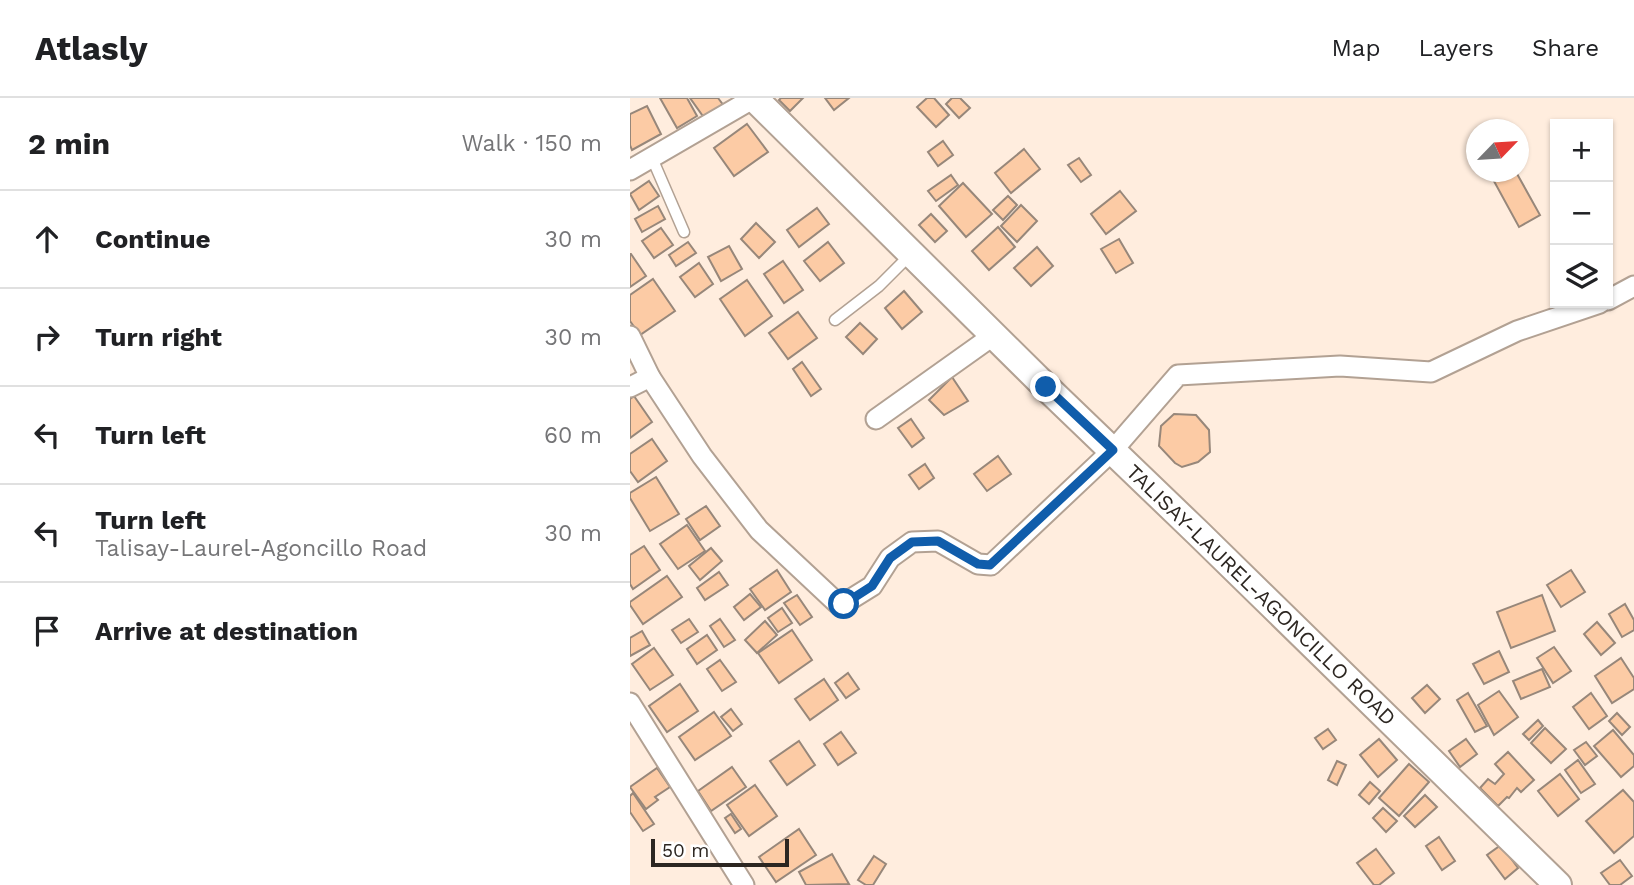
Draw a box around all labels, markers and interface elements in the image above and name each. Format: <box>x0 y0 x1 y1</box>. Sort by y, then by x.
text: Atlasly <box>35 29 147 68</box>
text: Map <box>1332 34 1380 62</box>
text: Layers <box>1418 34 1494 62</box>
text: Share <box>1532 34 1599 62</box>
north arrow <box>1466 119 1529 182</box>
map controls <box>1550 119 1613 308</box>
button: + <box>1550 119 1613 182</box>
text: 2 min <box>28 126 110 161</box>
text: Walk · 150 m <box>461 130 602 157</box>
button: − <box>1550 182 1613 245</box>
icon: ahead <box>28 220 66 258</box>
text: Continue <box>95 224 211 254</box>
text: 30 m <box>545 226 602 253</box>
button: layers <box>1550 245 1613 308</box>
icon: right <box>28 318 66 356</box>
text: Turn right <box>95 322 222 352</box>
text: 30 m <box>545 324 602 351</box>
route end <box>1030 371 1061 402</box>
icon: left <box>28 416 66 454</box>
text: Turn left <box>95 420 206 450</box>
text: 60 m <box>544 422 602 449</box>
street label: TALISAY-LAUREL-AGONCILLO ROAD <box>1121 459 1401 730</box>
text: Turn left <box>95 505 206 535</box>
icon: left <box>28 514 66 552</box>
text: 30 m <box>545 520 602 547</box>
text: Talisay-Laurel-Agoncillo Road <box>95 535 427 562</box>
route start <box>828 588 859 619</box>
icon: arrive <box>28 612 66 650</box>
text: Arrive at destination <box>95 616 358 646</box>
scale bar <box>651 836 789 868</box>
text: 50 m <box>662 839 709 862</box>

